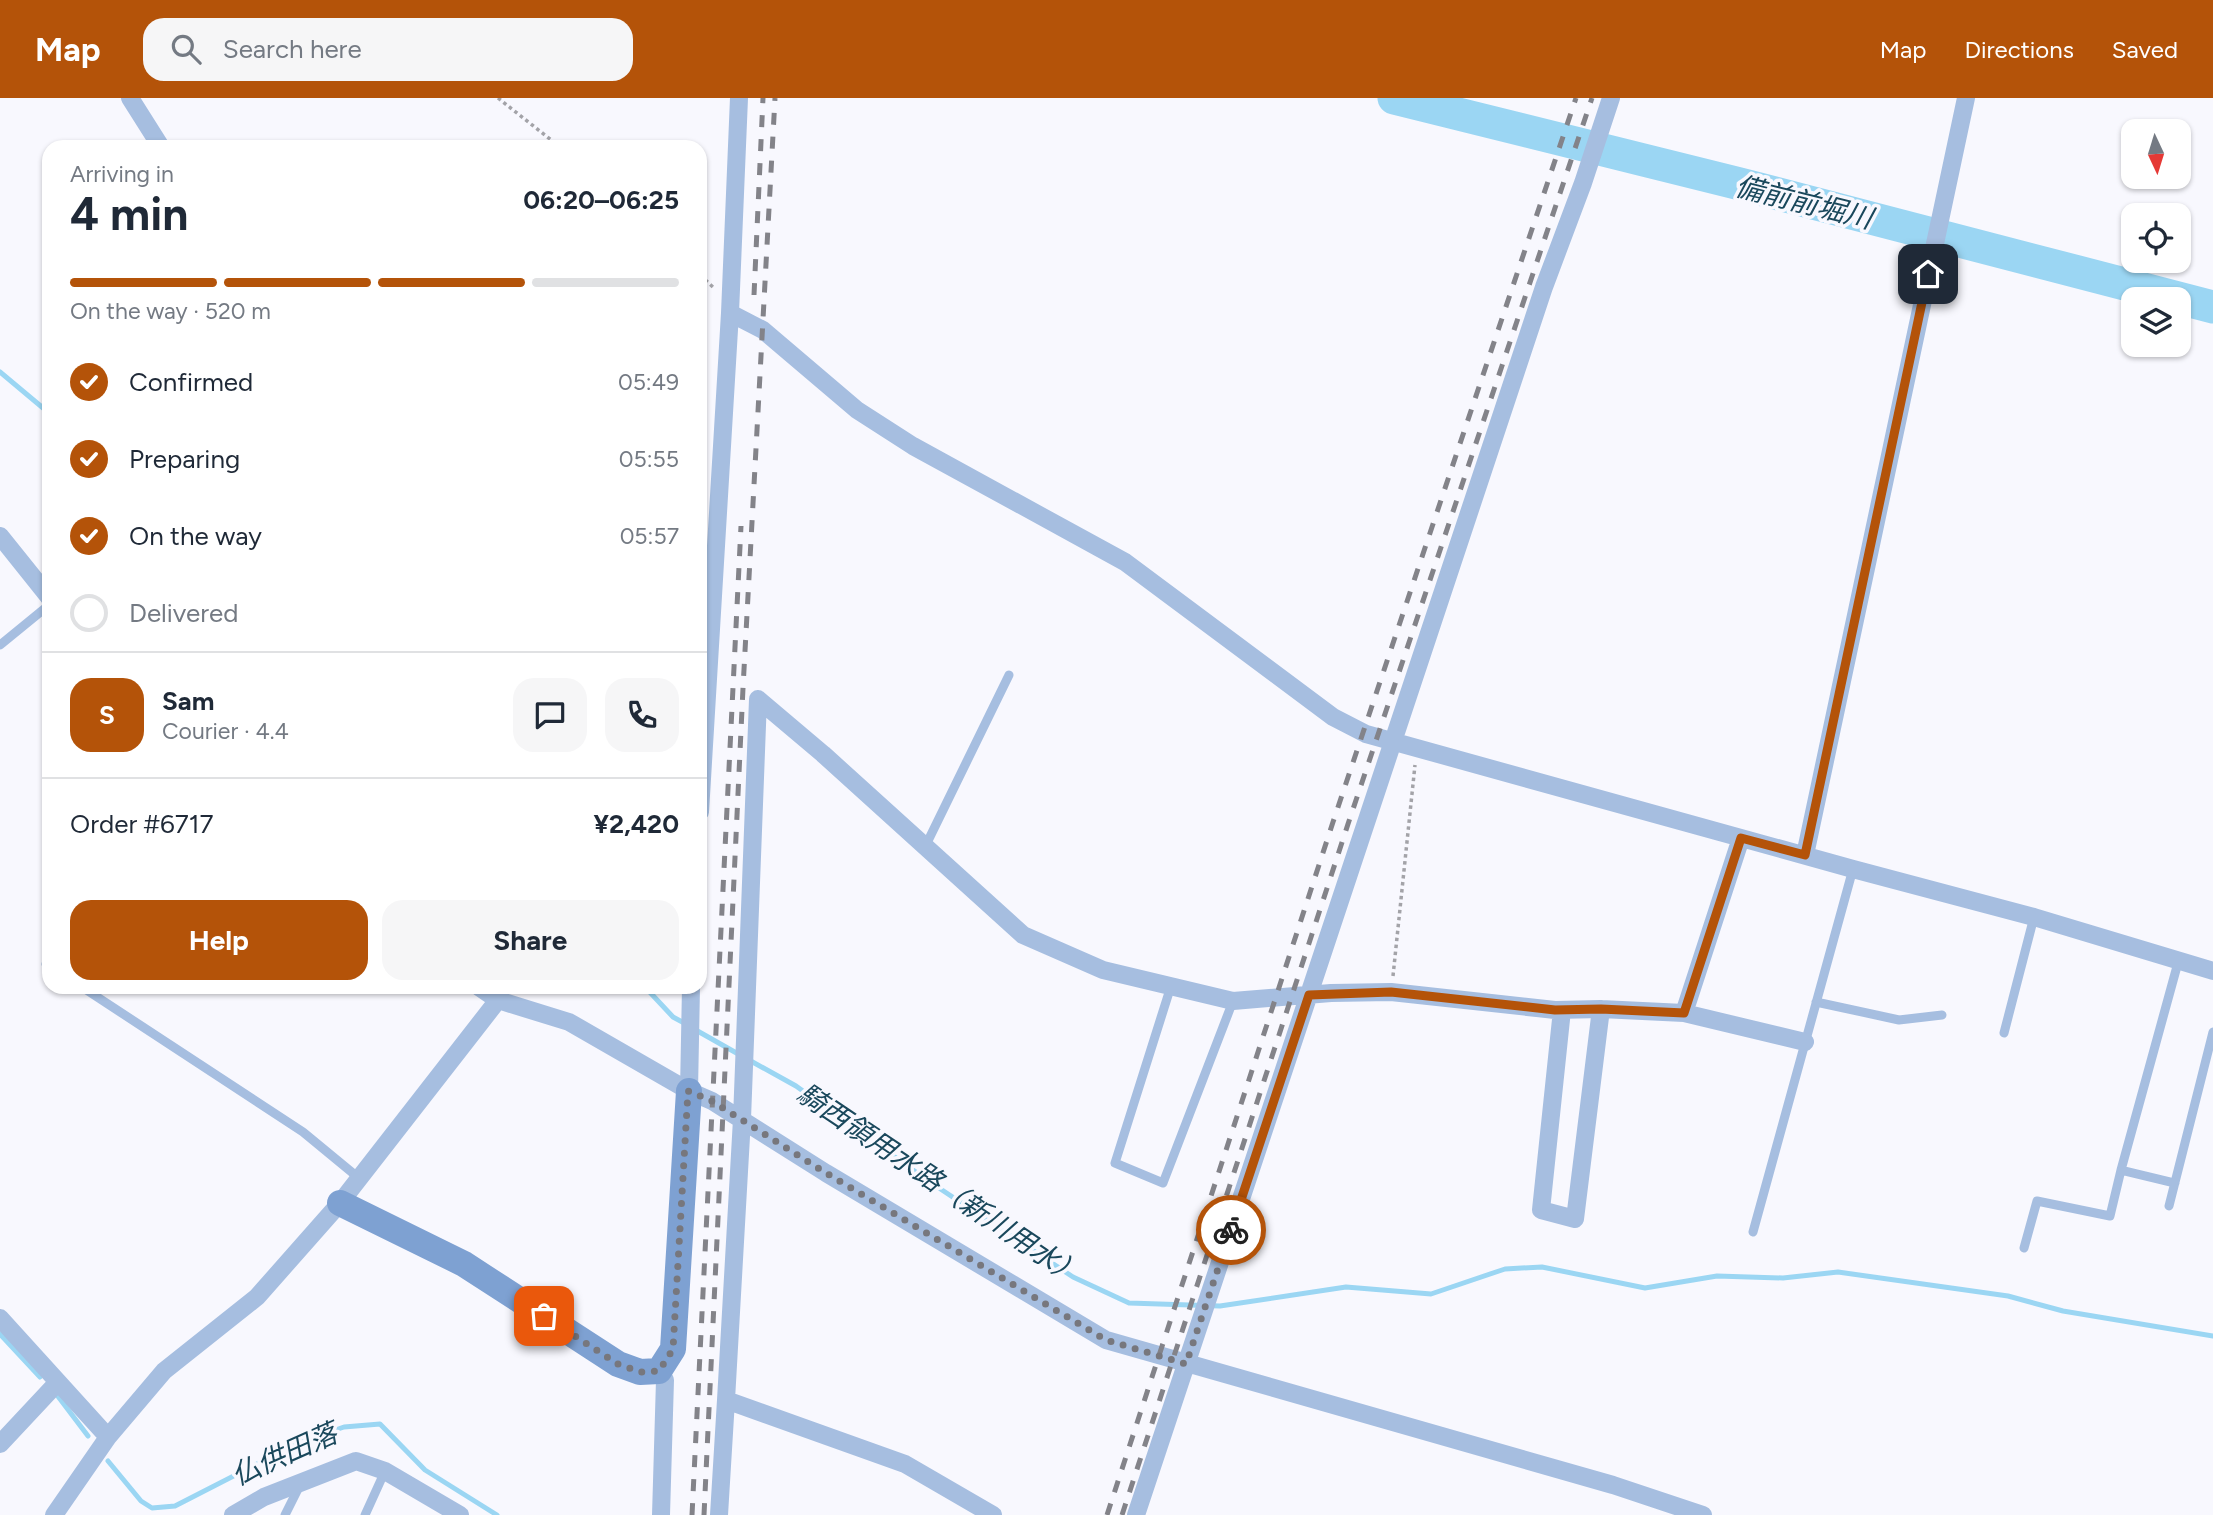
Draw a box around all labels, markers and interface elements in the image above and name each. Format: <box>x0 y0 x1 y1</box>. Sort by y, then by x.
search box <box>143 18 633 81</box>
text: Map <box>35 30 101 69</box>
icon: search <box>167 30 205 68</box>
text: Search here <box>223 33 362 65</box>
text: Map <box>1880 35 1926 64</box>
text: Directions <box>1964 35 2074 64</box>
text: Saved <box>2112 35 2178 64</box>
north arrow <box>2121 119 2191 189</box>
map controls <box>2121 119 2191 357</box>
text: Arriving in <box>70 160 174 188</box>
water label: 備前前堀川 <box>1732 169 1879 236</box>
text: 06:20–06:25 <box>523 184 679 216</box>
text: 4 min <box>70 186 188 242</box>
button: locate <box>2121 203 2191 273</box>
pin <box>1898 244 1958 304</box>
icon: home <box>1909 255 1947 293</box>
button: layers <box>2121 287 2191 357</box>
text: On the way · 520 m <box>70 297 271 325</box>
icon: check <box>70 363 108 401</box>
text: Confirmed <box>129 366 253 398</box>
text: 05:49 <box>618 368 679 396</box>
icon: check <box>70 440 108 478</box>
text: Preparing <box>129 443 240 475</box>
text: 05:55 <box>619 445 679 473</box>
icon: check <box>70 517 108 555</box>
text: On the way <box>129 520 262 552</box>
text: 05:57 <box>620 522 679 550</box>
text: Delivered <box>129 597 238 629</box>
button: chat <box>513 678 587 752</box>
button: phone <box>605 678 679 752</box>
text: Sam <box>162 685 214 717</box>
text: S <box>99 699 115 731</box>
text: Courier · 4.4 <box>162 717 289 745</box>
text: Order #6717 <box>70 808 213 840</box>
text: ¥2,420 <box>593 808 679 840</box>
button: Help <box>70 900 368 980</box>
button: Share <box>382 900 679 980</box>
water label: 騎西領用水路（新川用水） <box>791 1076 1089 1292</box>
courier <box>1196 1195 1266 1265</box>
icon: bike <box>1212 1211 1250 1249</box>
pin <box>514 1286 574 1346</box>
icon: bag <box>525 1297 563 1335</box>
water label: 仏供田落 <box>226 1414 346 1492</box>

